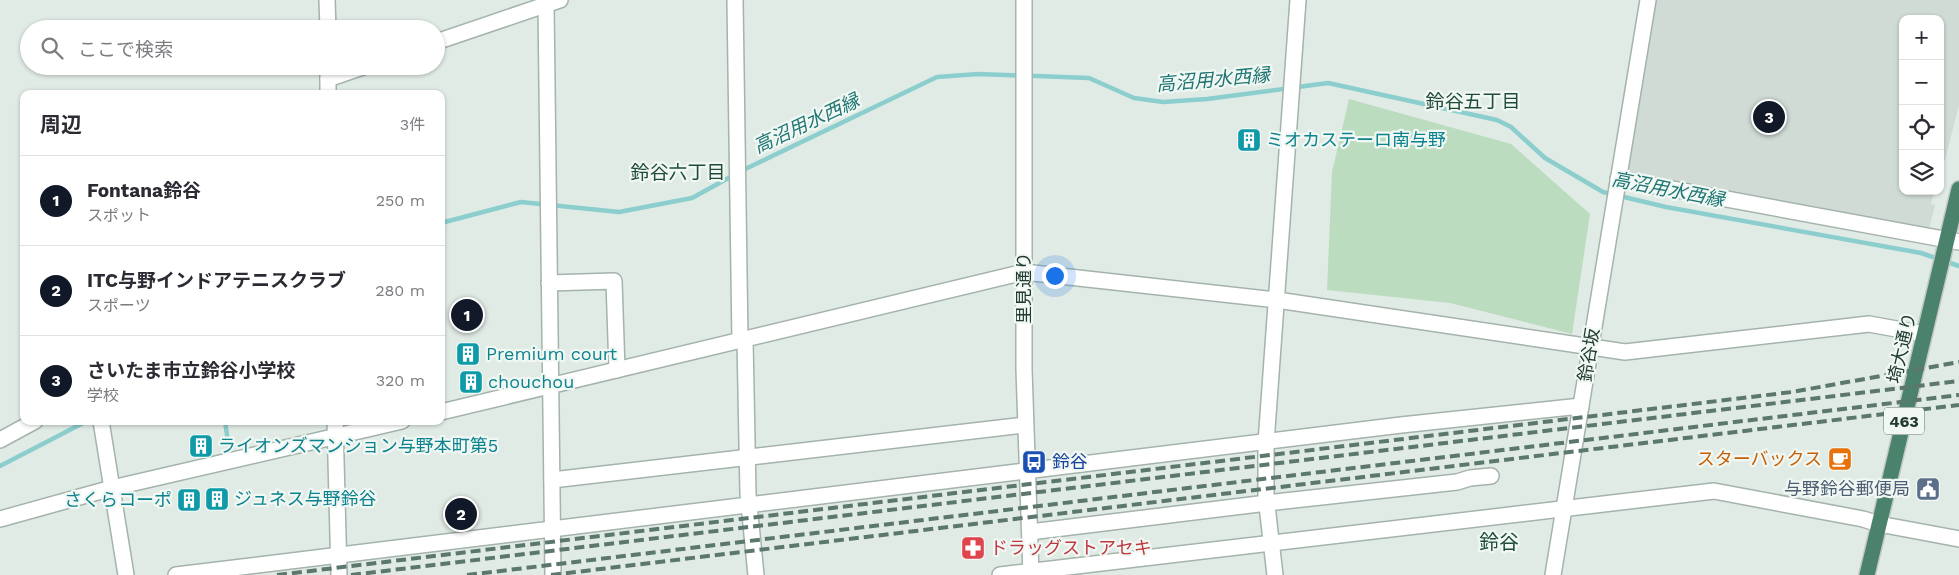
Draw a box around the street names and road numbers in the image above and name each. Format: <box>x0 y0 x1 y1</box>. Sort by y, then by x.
street label: 里見通り <box>1013 252 1034 324</box>
street label: 埼大通り <box>1883 310 1920 385</box>
street label: 鈴谷坂 <box>1574 327 1603 383</box>
road number: 463 <box>1884 408 1924 434</box>

